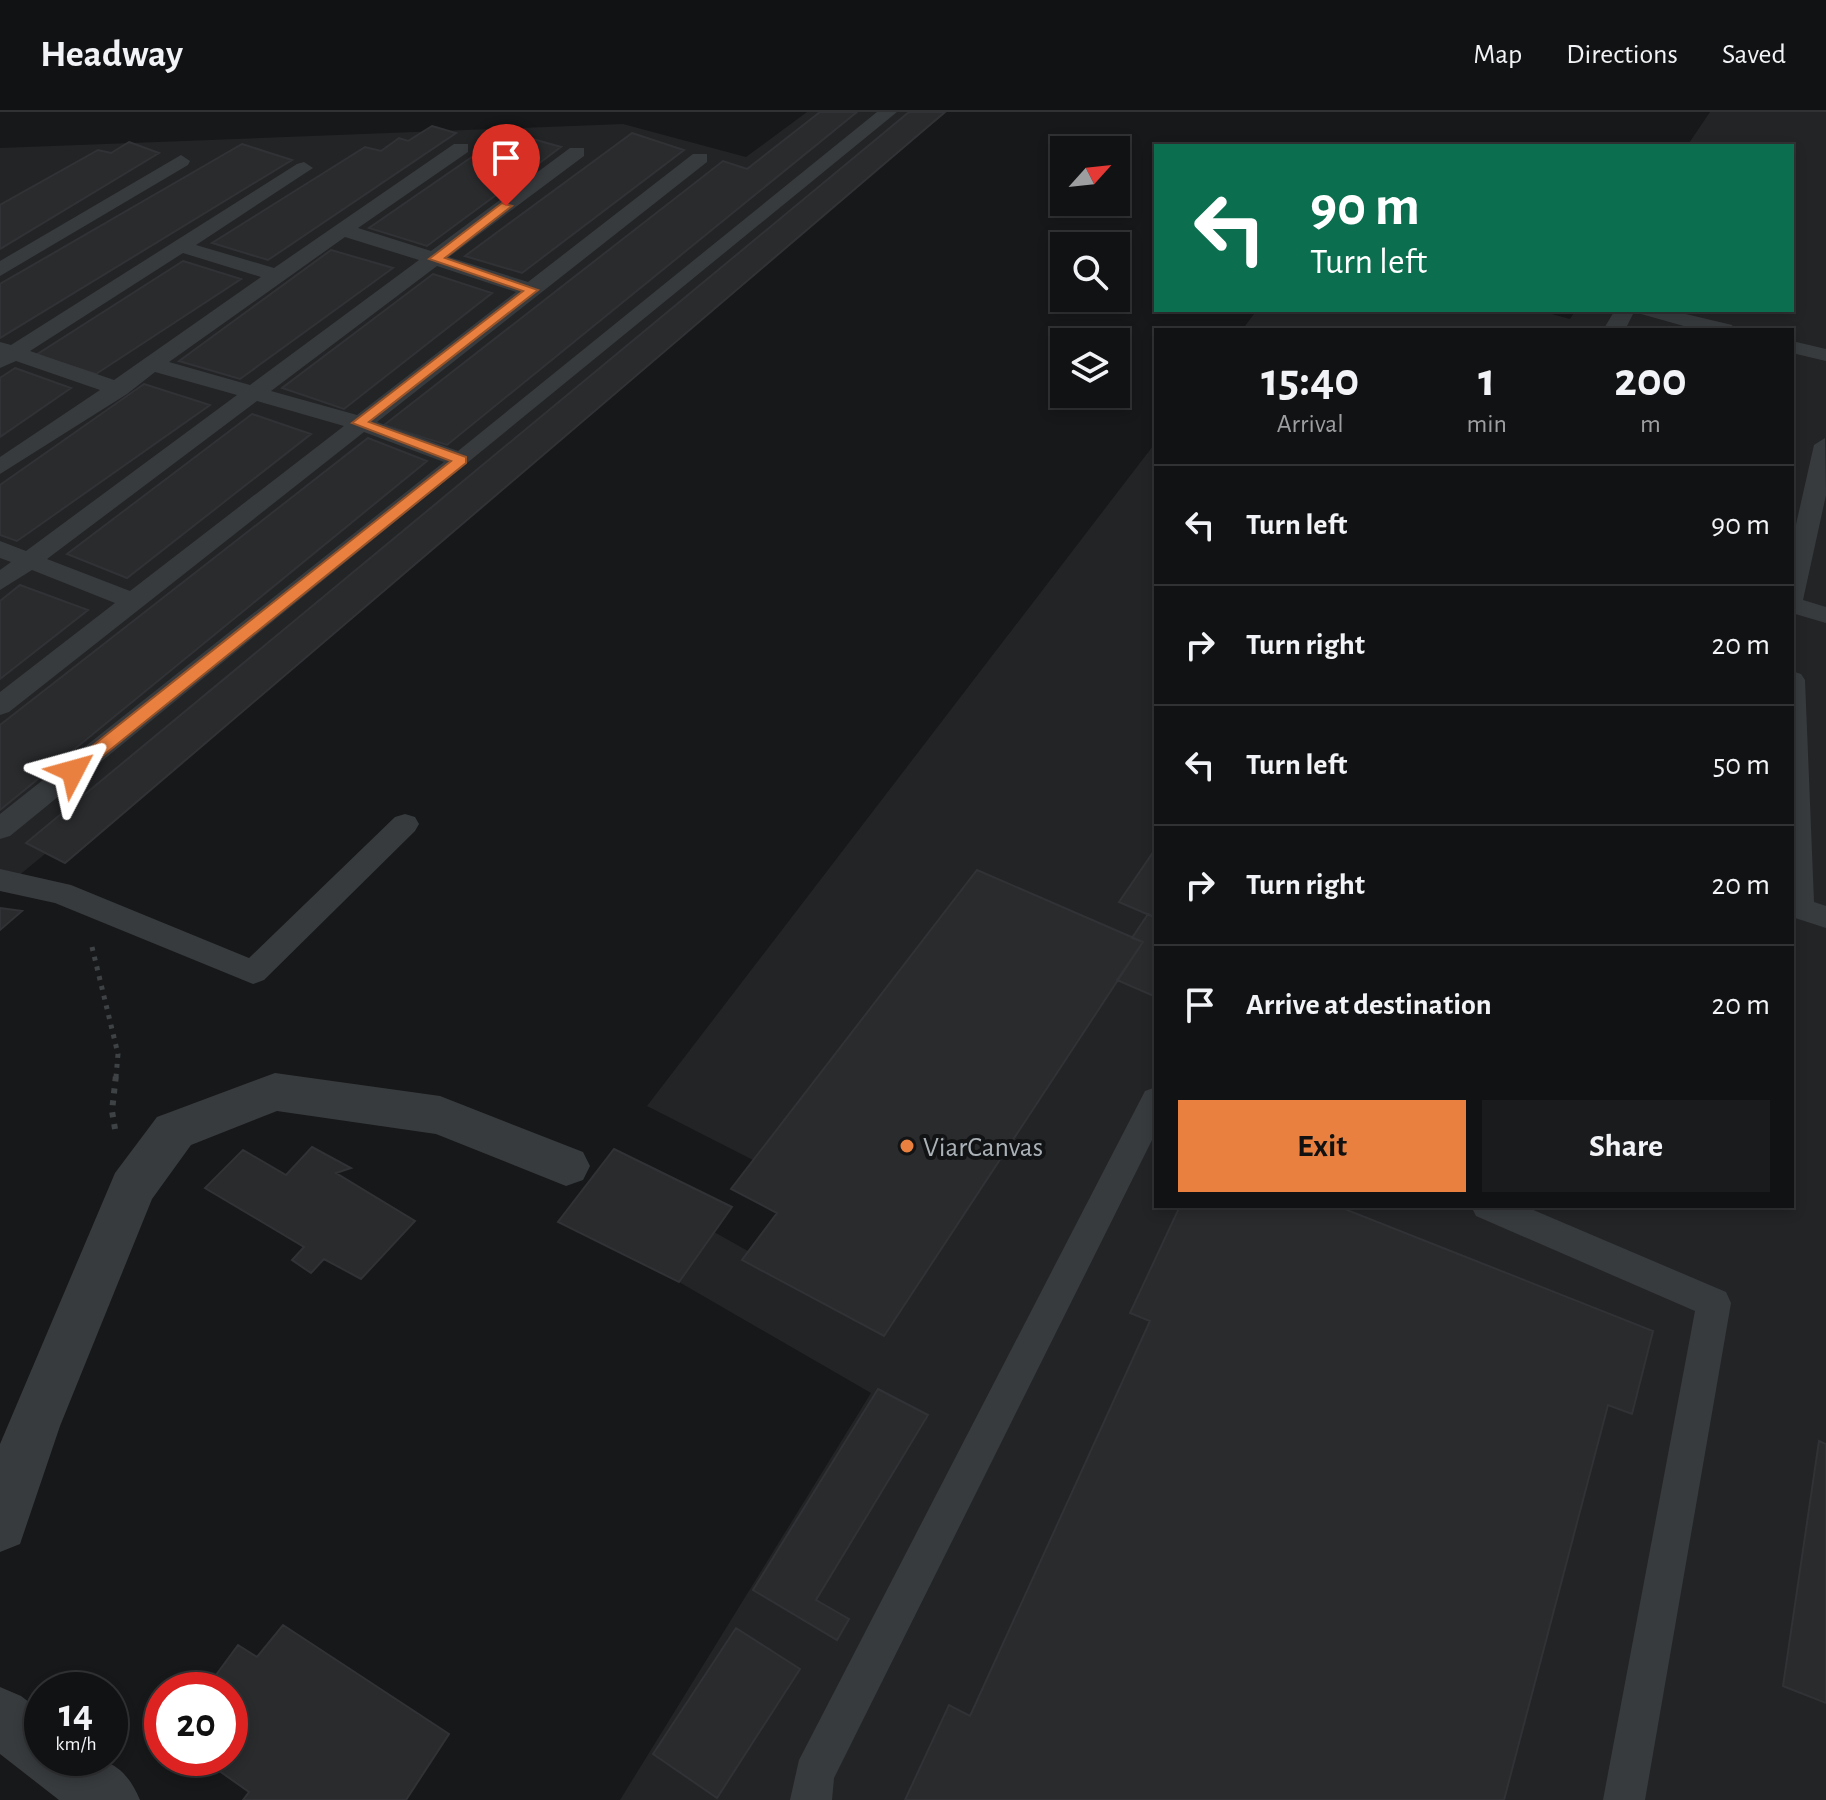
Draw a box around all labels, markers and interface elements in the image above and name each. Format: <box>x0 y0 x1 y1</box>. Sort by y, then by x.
text: Headway <box>40 36 183 74</box>
text: Map <box>1473 41 1522 69</box>
text: Directions <box>1566 41 1678 69</box>
text: Saved <box>1722 41 1786 69</box>
pin <box>472 124 540 206</box>
icon: arrive <box>484 136 528 180</box>
north arrow <box>1050 136 1130 216</box>
map controls <box>1050 136 1130 408</box>
icon: left <box>1178 176 1282 280</box>
text: 90 m <box>1310 179 1420 235</box>
button: search <box>1050 232 1130 312</box>
text: Turn left <box>1310 244 1427 280</box>
button: layers <box>1050 328 1130 408</box>
text: 15:40 <box>1261 357 1359 405</box>
text: 1 <box>1478 357 1495 405</box>
text: 200 <box>1614 357 1687 405</box>
text: Arrival <box>1277 411 1344 437</box>
text: min <box>1467 411 1507 437</box>
text: m <box>1640 411 1661 437</box>
icon: left <box>1178 503 1222 547</box>
text: Turn left <box>1246 510 1347 540</box>
text: 90 m <box>1711 510 1770 540</box>
icon: right <box>1178 623 1222 667</box>
text: Turn right <box>1246 630 1365 660</box>
text: 20 m <box>1712 630 1770 660</box>
position arrow <box>31 729 115 813</box>
icon: left <box>1178 743 1222 787</box>
text: Turn left <box>1246 750 1347 780</box>
text: 50 m <box>1713 750 1770 780</box>
icon: right <box>1178 863 1222 907</box>
text: Turn right <box>1246 870 1365 900</box>
text: 20 m <box>1712 870 1770 900</box>
icon: arrive <box>1178 983 1222 1027</box>
text: Arrive at destination <box>1246 990 1492 1020</box>
text: 20 m <box>1712 990 1770 1020</box>
button: Exit <box>1178 1100 1466 1192</box>
button: Share <box>1482 1100 1770 1192</box>
place label: ViarCanvas <box>923 1134 1043 1162</box>
marker: ViarCanvas <box>898 1137 916 1155</box>
speed limit sign: 20 <box>144 1672 248 1776</box>
text: 14 <box>59 1694 93 1734</box>
text: km/h <box>55 1734 97 1754</box>

